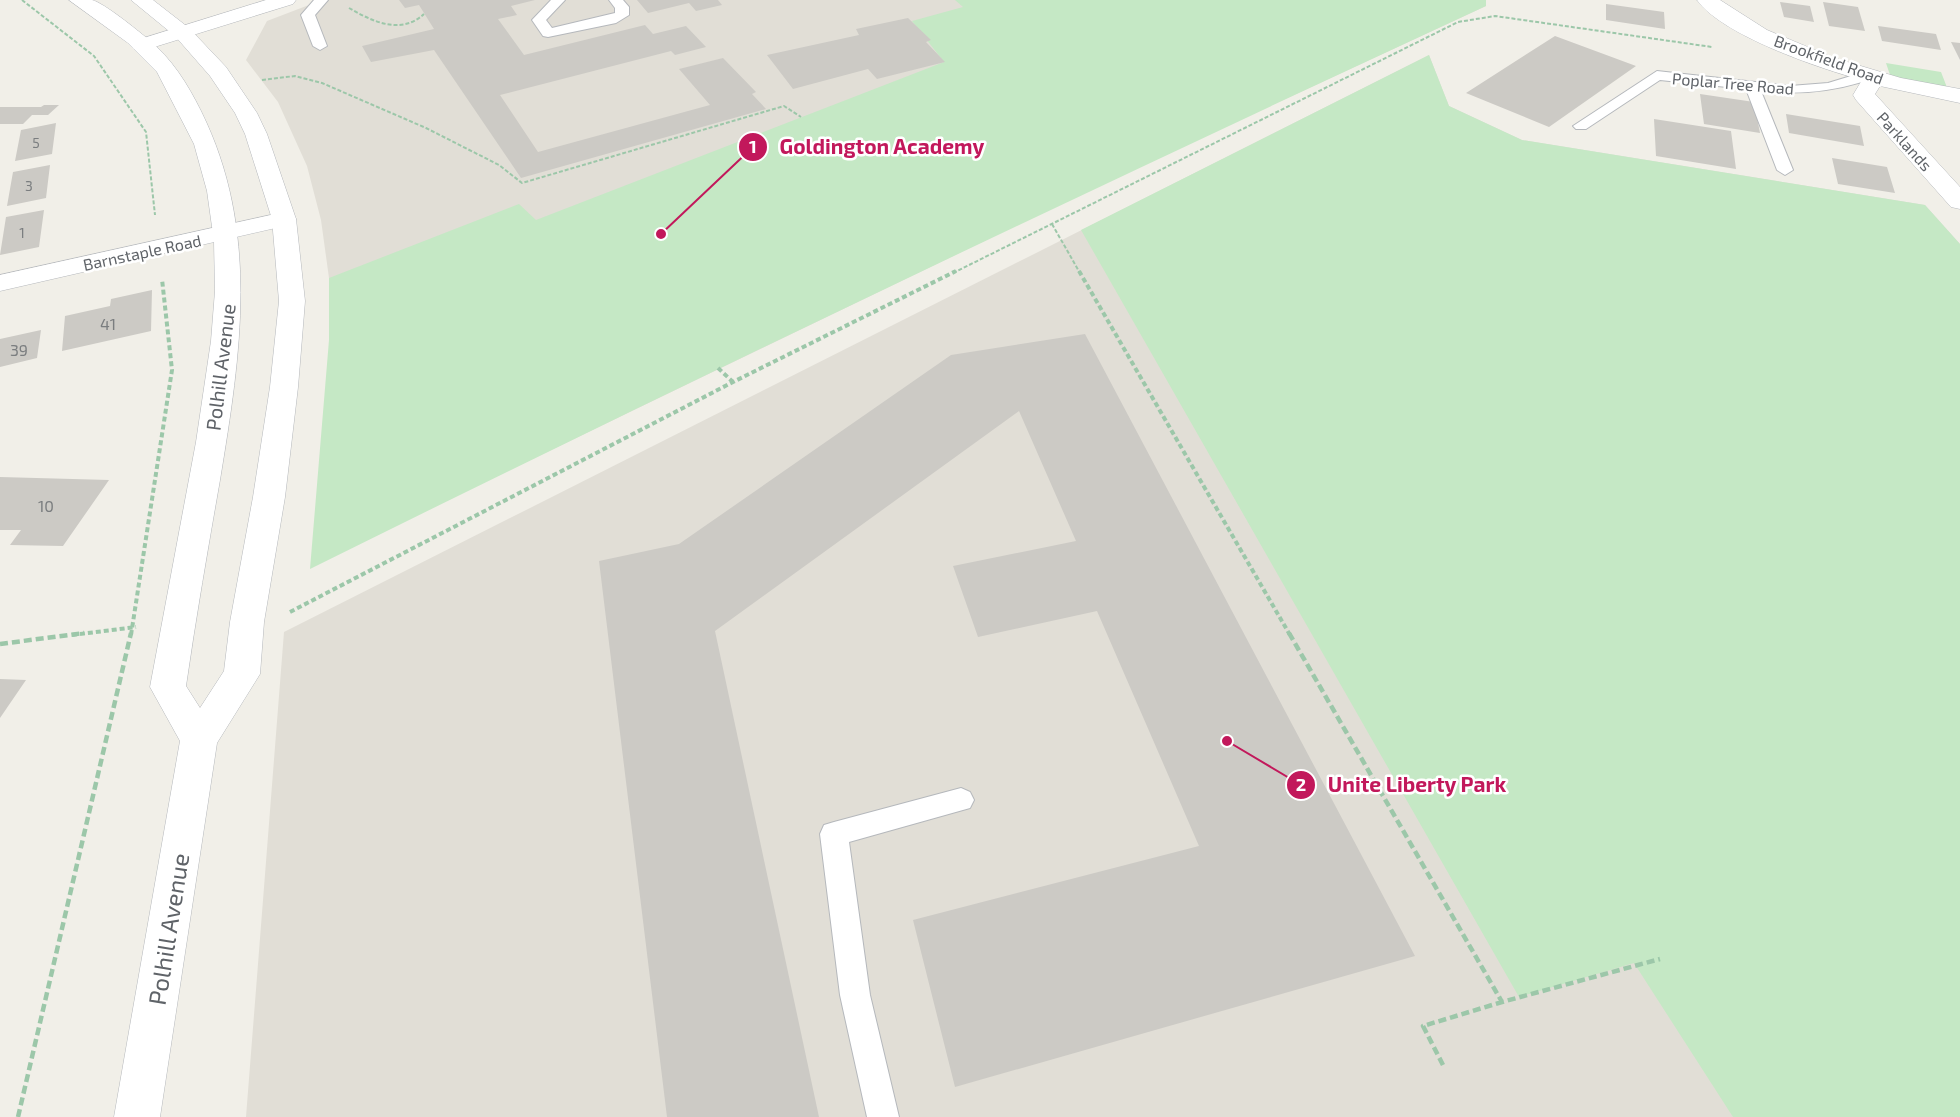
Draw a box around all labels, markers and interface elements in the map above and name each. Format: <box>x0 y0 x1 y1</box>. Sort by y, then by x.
street label: Brookfield Road <box>1772 30 1886 88</box>
street label: Poplar Tree Road <box>1671 68 1795 98</box>
street label: Parklands <box>1874 108 1936 174</box>
callout: Goldington Academy <box>738 128 997 167</box>
text: Goldington Academy <box>780 133 985 159</box>
house number: 5 <box>32 134 40 151</box>
text: 1 <box>749 135 757 157</box>
house number: 3 <box>25 177 33 194</box>
house number: 1 <box>19 224 25 241</box>
street label: Barnstaple Road <box>81 230 203 274</box>
street label: Polhill Avenue <box>200 302 240 432</box>
house number: 41 <box>100 314 116 333</box>
house number: 39 <box>10 340 28 359</box>
house number: 10 <box>38 496 54 515</box>
callout: Unite Liberty Park <box>1286 765 1519 804</box>
text: Unite Liberty Park <box>1328 771 1506 797</box>
text: 2 <box>1296 773 1306 795</box>
street label: Polhill Avenue <box>142 851 194 1007</box>

